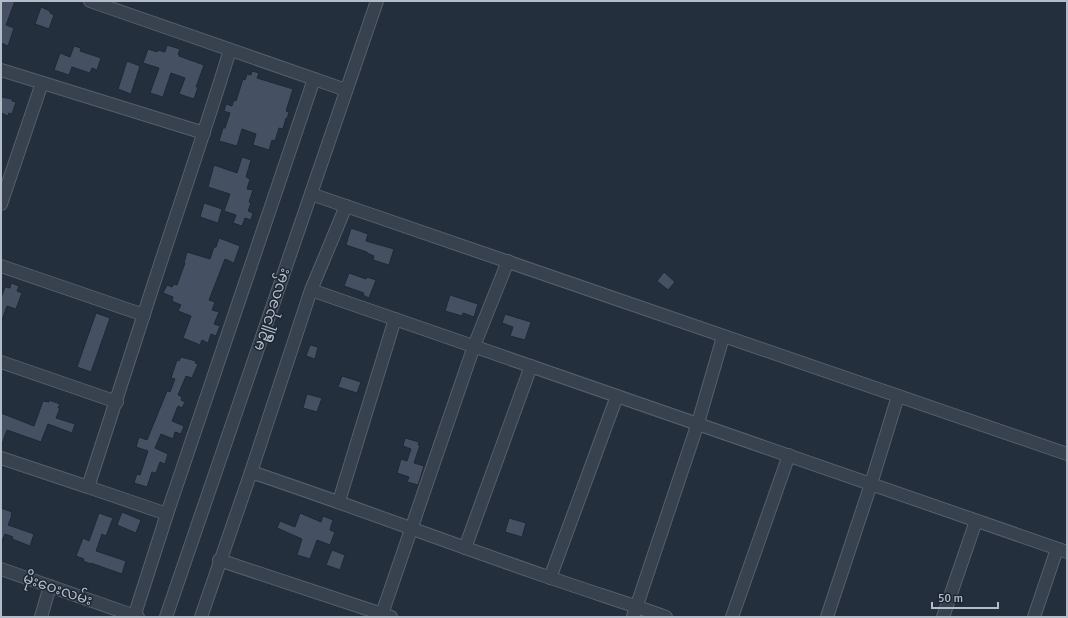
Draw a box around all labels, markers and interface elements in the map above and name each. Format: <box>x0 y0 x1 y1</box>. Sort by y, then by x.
street label: မဥ္ဇူသုခလမ်း <box>248 265 296 354</box>
street label: မိုးဝေးလမ်း <box>20 568 95 612</box>
scale bar <box>932 584 998 610</box>
text: 50 m <box>938 591 963 606</box>

